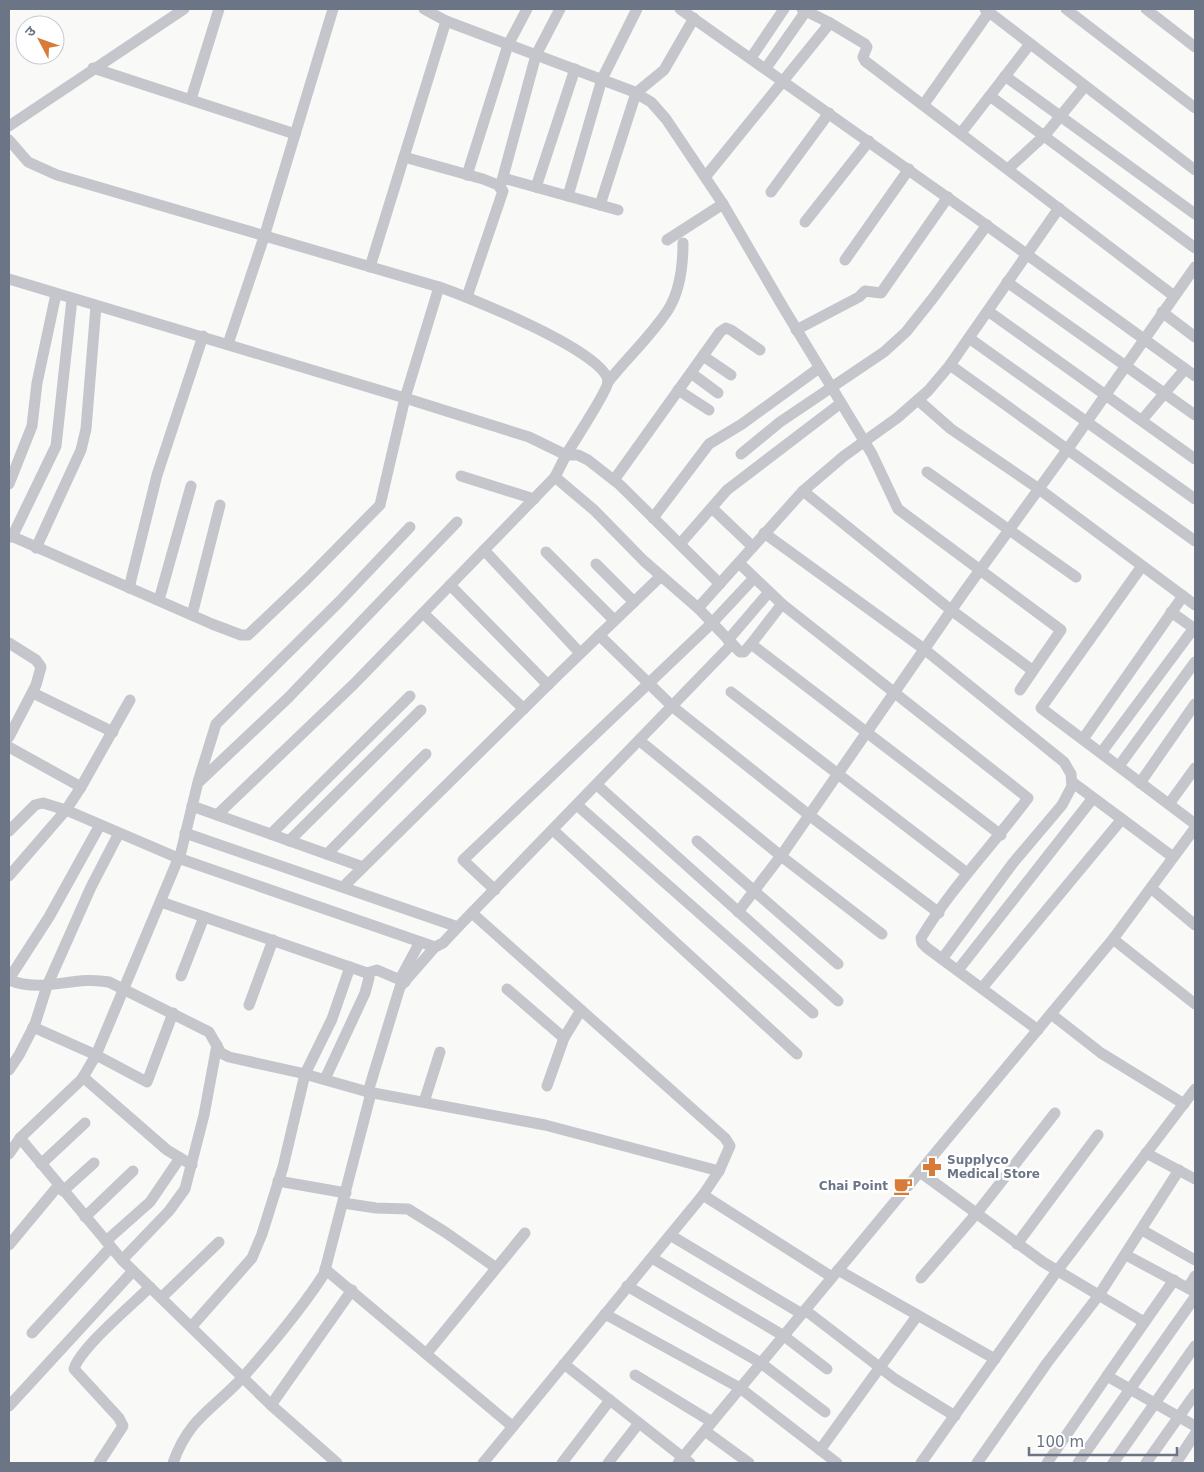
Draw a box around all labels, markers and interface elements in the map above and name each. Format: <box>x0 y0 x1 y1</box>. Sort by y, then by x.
north arrow <box>15 15 65 65</box>
text: उ <box>21 23 39 40</box>
place label: Supplyco Medical Store <box>947 1153 1040 1181</box>
pharmacy icon: Supplyco Medical Store <box>921 1156 943 1178</box>
cafe icon: Chai Point <box>892 1175 914 1197</box>
place label: Chai Point <box>819 1179 888 1193</box>
scale bar <box>1029 1424 1176 1456</box>
text: 100 m <box>1036 1433 1084 1451</box>

